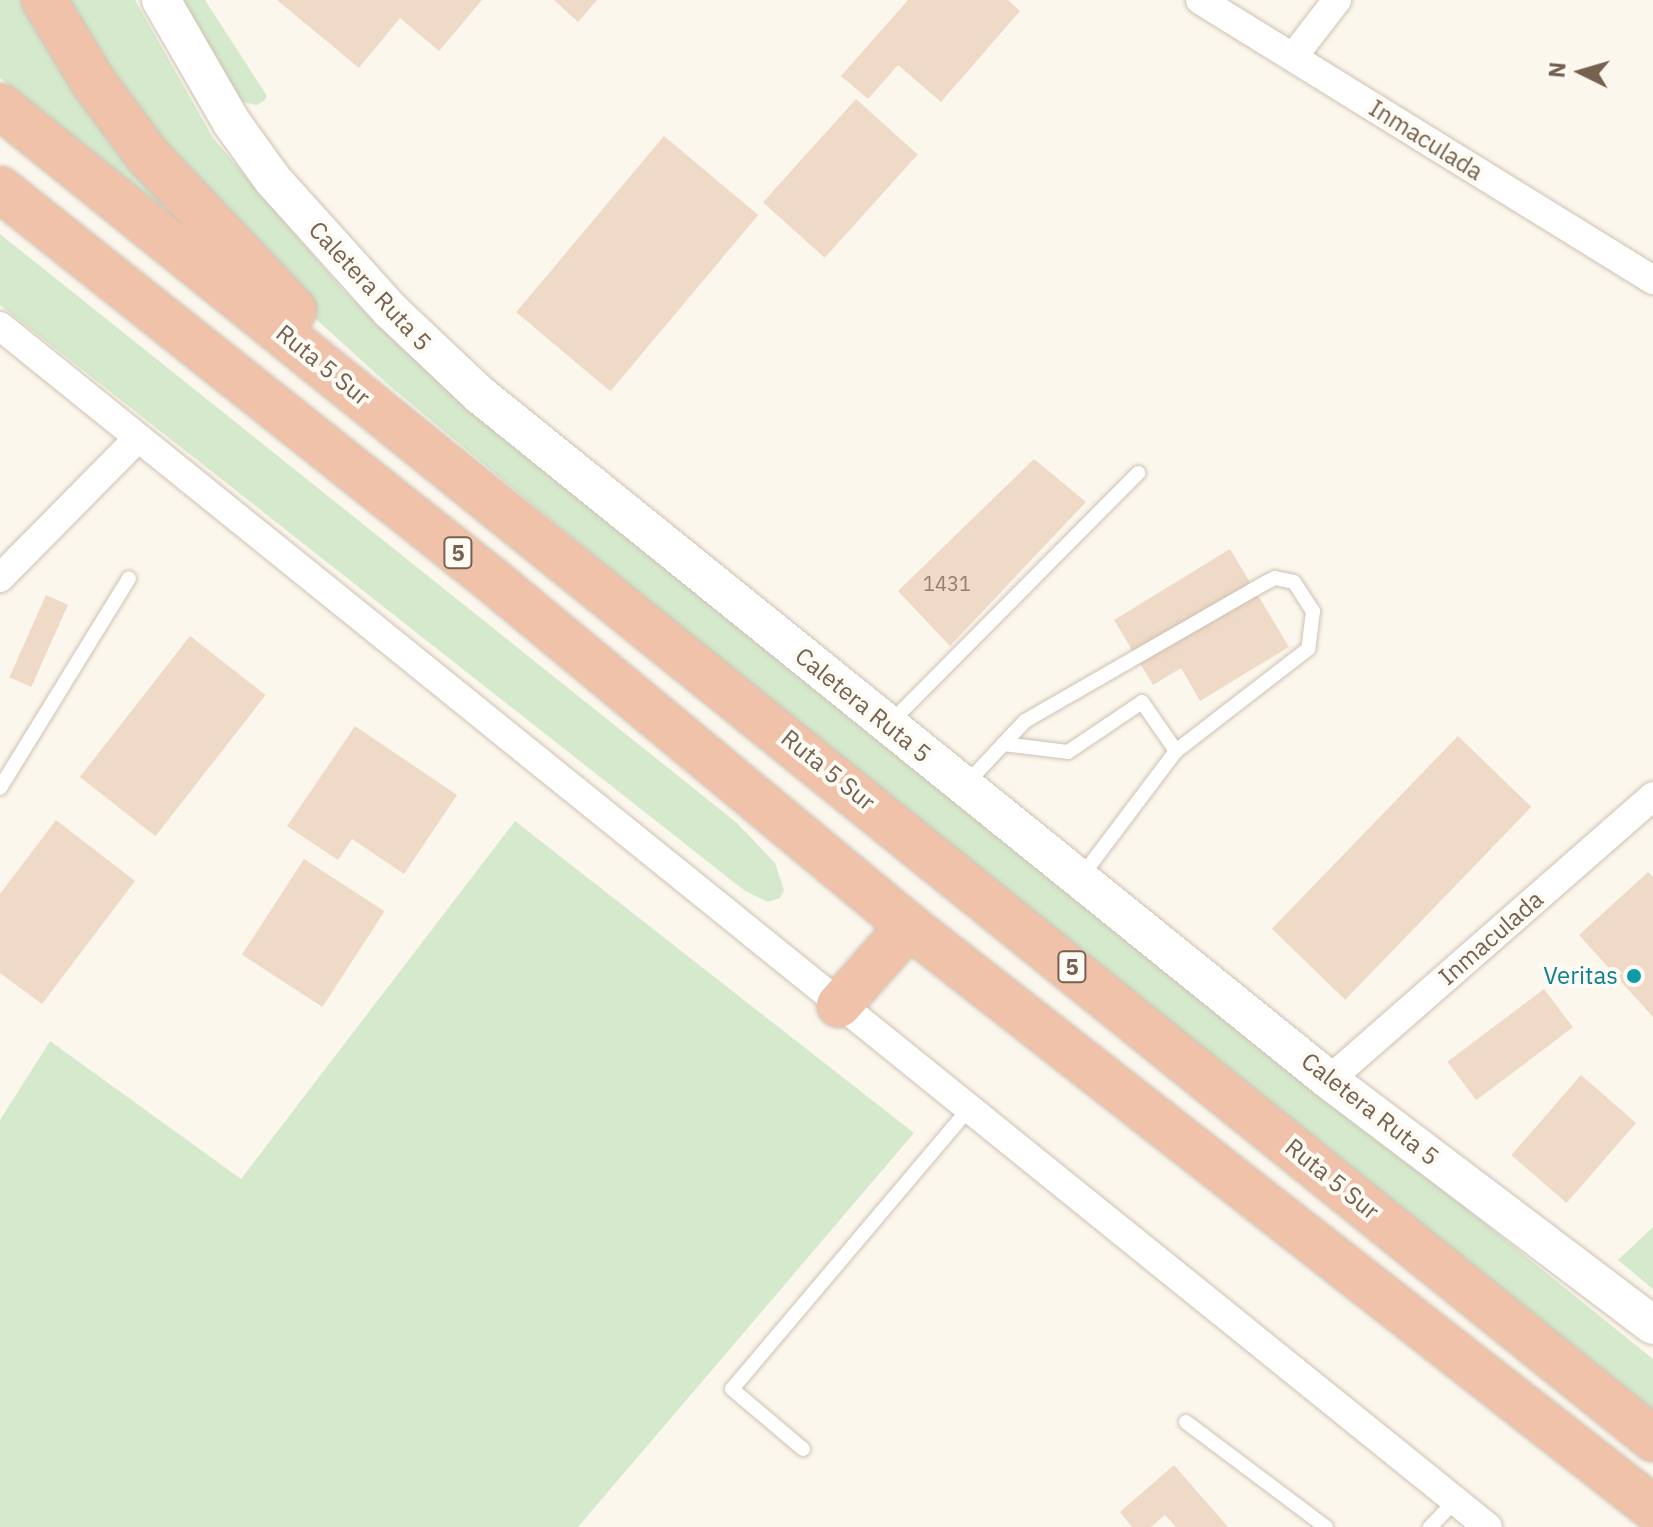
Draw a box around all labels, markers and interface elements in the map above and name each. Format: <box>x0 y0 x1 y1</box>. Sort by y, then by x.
north arrow <box>1541 32 1621 112</box>
text: N <box>1541 61 1572 79</box>
street label: Inmaculada <box>1364 94 1488 186</box>
street label: Caletera Ruta 5 <box>303 215 437 357</box>
street label: Ruta 5 Sur <box>270 318 376 412</box>
road number: 5 <box>442 535 474 571</box>
house number: 1431 <box>923 571 971 595</box>
street label: Caletera Ruta 5 <box>789 641 937 769</box>
street label: Ruta 5 Sur <box>775 723 881 817</box>
street label: Inmaculada <box>1433 885 1549 991</box>
road number: 5 <box>1056 949 1088 985</box>
place label: Veritas <box>1543 962 1618 990</box>
marker: Veritas <box>1625 967 1643 985</box>
street label: Caletera Ruta 5 <box>1296 1046 1444 1172</box>
street label: Ruta 5 Sur <box>1279 1132 1385 1226</box>

